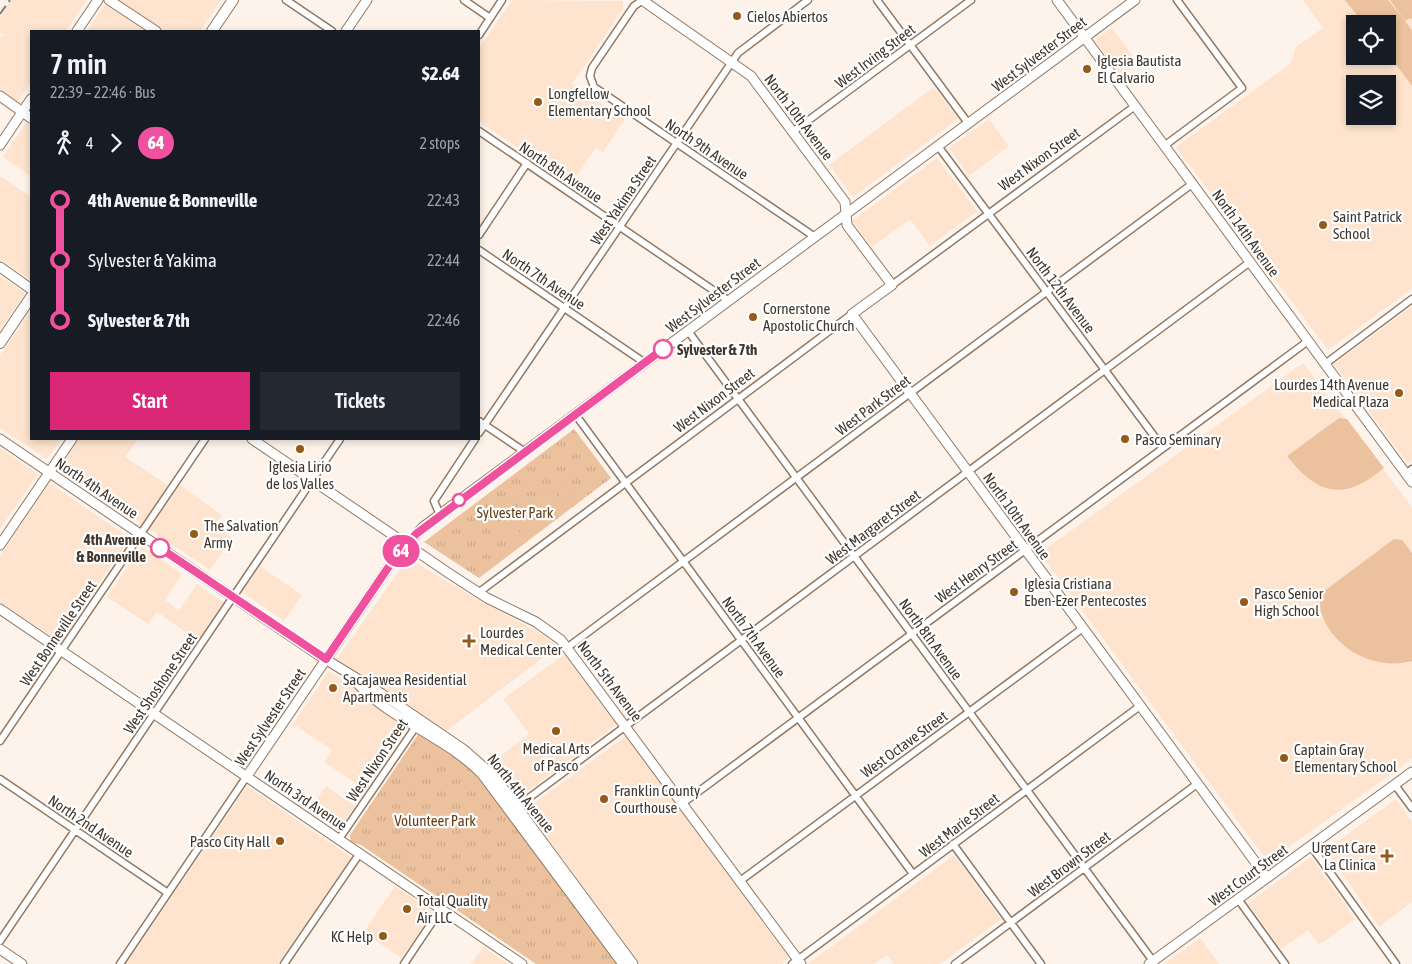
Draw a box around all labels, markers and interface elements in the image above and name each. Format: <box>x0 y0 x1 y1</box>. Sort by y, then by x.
place label: Cielos Abiertos <box>747 8 828 25</box>
marker: Cielos Abiertos <box>731 10 743 22</box>
street label: West Sylvester Street <box>989 13 1089 95</box>
map controls <box>1346 15 1396 125</box>
button: locate <box>1346 15 1396 65</box>
street label: West Irving Street <box>832 20 918 92</box>
text: 7 min <box>50 48 107 80</box>
place label: Iglesia Bautista El Calvario <box>1097 52 1181 86</box>
text: $2.64 <box>422 62 460 84</box>
marker: Iglesia Bautista El Calvario <box>1081 63 1093 75</box>
street label: North 10th Avenue <box>761 71 837 163</box>
button: layers <box>1346 75 1396 125</box>
text: 22:39 – 22:46 · Bus <box>50 83 155 101</box>
place label: Longfellow Elementary School <box>548 85 651 119</box>
marker: Longfellow Elementary School <box>532 96 544 108</box>
street label: North 9th Avenue <box>662 115 752 183</box>
street label: West Nixon Street <box>995 124 1083 194</box>
icon: walk <box>50 129 78 157</box>
icon: forward <box>102 129 130 157</box>
text: 64 <box>148 132 164 153</box>
text: 4 <box>86 134 94 152</box>
text: 2 stops <box>419 134 460 152</box>
street label: North 8th Avenue <box>516 138 606 206</box>
street label: West Yakima Street <box>587 152 659 248</box>
street label: North 14th Avenue <box>1209 186 1283 280</box>
text: 4th Avenue & Bonneville <box>88 189 257 211</box>
text: 22:43 <box>427 191 460 209</box>
place label: Saint Patrick School <box>1333 208 1402 242</box>
marker: Saint Patrick School <box>1317 219 1329 231</box>
street label: North 12th Avenue <box>1023 244 1099 336</box>
street label: North 7th Avenue <box>499 245 589 313</box>
text: Sylvester & Yakima <box>88 249 217 271</box>
text: 22:44 <box>427 251 460 269</box>
street label: West Sylvester Street <box>663 254 763 336</box>
place label: Cornerstone Apostolic Church <box>763 300 855 334</box>
text: Sylvester & 7th <box>88 309 190 331</box>
text: 22:46 <box>427 311 460 329</box>
marker: Cornerstone Apostolic Church <box>747 311 759 323</box>
marker: Sylvester & 7th <box>653 339 673 359</box>
place label: Sylvester & 7th <box>677 341 757 358</box>
street label: West Nixon Street <box>670 364 758 436</box>
street label: West Park Street <box>832 371 914 439</box>
button: Start <box>50 372 250 430</box>
button: Tickets <box>260 372 460 430</box>
place label: Lourdes 14th Avenue Medical Plaza <box>1274 376 1389 410</box>
marker: Lourdes 14th Avenue Medical Plaza <box>1393 387 1405 399</box>
place label: Pasco Seminary <box>1135 431 1221 448</box>
marker: Pasco Seminary <box>1119 433 1131 445</box>
marker: Iglesia Lirio de los Valles <box>294 443 306 455</box>
street label: North 4th Avenue <box>52 454 142 522</box>
place label: Iglesia Lirio de los Valles <box>266 458 334 492</box>
street label: North 10th Avenue <box>980 469 1054 563</box>
street label: West Margaret Street <box>823 486 923 568</box>
unlabelled marker <box>452 493 466 507</box>
park label: Sylvester Park <box>477 504 554 521</box>
place label: The Salvation Army <box>204 517 279 551</box>
marker: The Salvation Army <box>188 528 200 540</box>
place label: 4th Avenue & Bonneville <box>77 531 146 565</box>
line badge: 64 <box>378 535 424 567</box>
street label: West Henry Street <box>932 536 1020 606</box>
marker: 4th Avenue & Bonneville <box>150 538 170 558</box>
text: 64 <box>393 540 409 561</box>
place label: Iglesia Cristiana Eben-Ezer Pentecostes <box>1024 575 1147 609</box>
street label: West Bonneville Street <box>16 577 100 689</box>
place label: Pasco Senior High School <box>1254 585 1324 619</box>
marker: Iglesia Cristiana Eben-Ezer Pentecostes <box>1008 586 1020 598</box>
street label: North 7th Avenue <box>719 593 789 681</box>
street label: North 8th Avenue <box>896 595 966 683</box>
marker: Pasco Senior High School <box>1238 596 1250 608</box>
place label: Lourdes Medical Center <box>480 624 563 658</box>
street label: West Shoshone Street <box>120 629 200 737</box>
marker: Lourdes Medical Center <box>462 634 476 648</box>
street label: North 5th Avenue <box>574 638 646 725</box>
street label: West Sylvester Street <box>231 665 309 769</box>
place label: Sacajawea Residential Apartments <box>343 671 467 705</box>
marker: Sacajawea Residential Apartments <box>327 682 339 694</box>
street label: West Octave Street <box>858 707 950 781</box>
street label: West Nixon Street <box>343 715 411 805</box>
marker: Medical Arts of Pasco <box>550 725 562 737</box>
place label: Medical Arts of Pasco <box>522 740 590 774</box>
place label: Captain Gray Elementary School <box>1294 741 1397 775</box>
street label: North 4th Avenue <box>484 750 558 836</box>
marker: Captain Gray Elementary School <box>1278 752 1290 764</box>
street label: North 3rd Avenue <box>261 766 351 834</box>
place label: Franklin County Courthouse <box>614 782 700 816</box>
street label: West Marie Street <box>916 789 1002 861</box>
street label: North 2nd Avenue <box>45 791 137 861</box>
marker: Franklin County Courthouse <box>598 793 610 805</box>
park label: Volunteer Park <box>394 812 476 829</box>
street label: West Brown Street <box>1025 828 1113 900</box>
place label: Pasco City Hall <box>190 833 270 850</box>
marker: Pasco City Hall <box>274 835 286 847</box>
place label: Urgent Care La Clinica <box>1312 839 1376 873</box>
street label: West Court Street <box>1205 841 1291 909</box>
marker: Urgent Care La Clinica <box>1380 849 1394 863</box>
place label: Total Quality Air LLC <box>417 892 488 926</box>
marker: Total Quality Air LLC <box>401 903 413 915</box>
place label: KC Help <box>331 928 373 945</box>
marker: KC Help <box>377 930 389 942</box>

